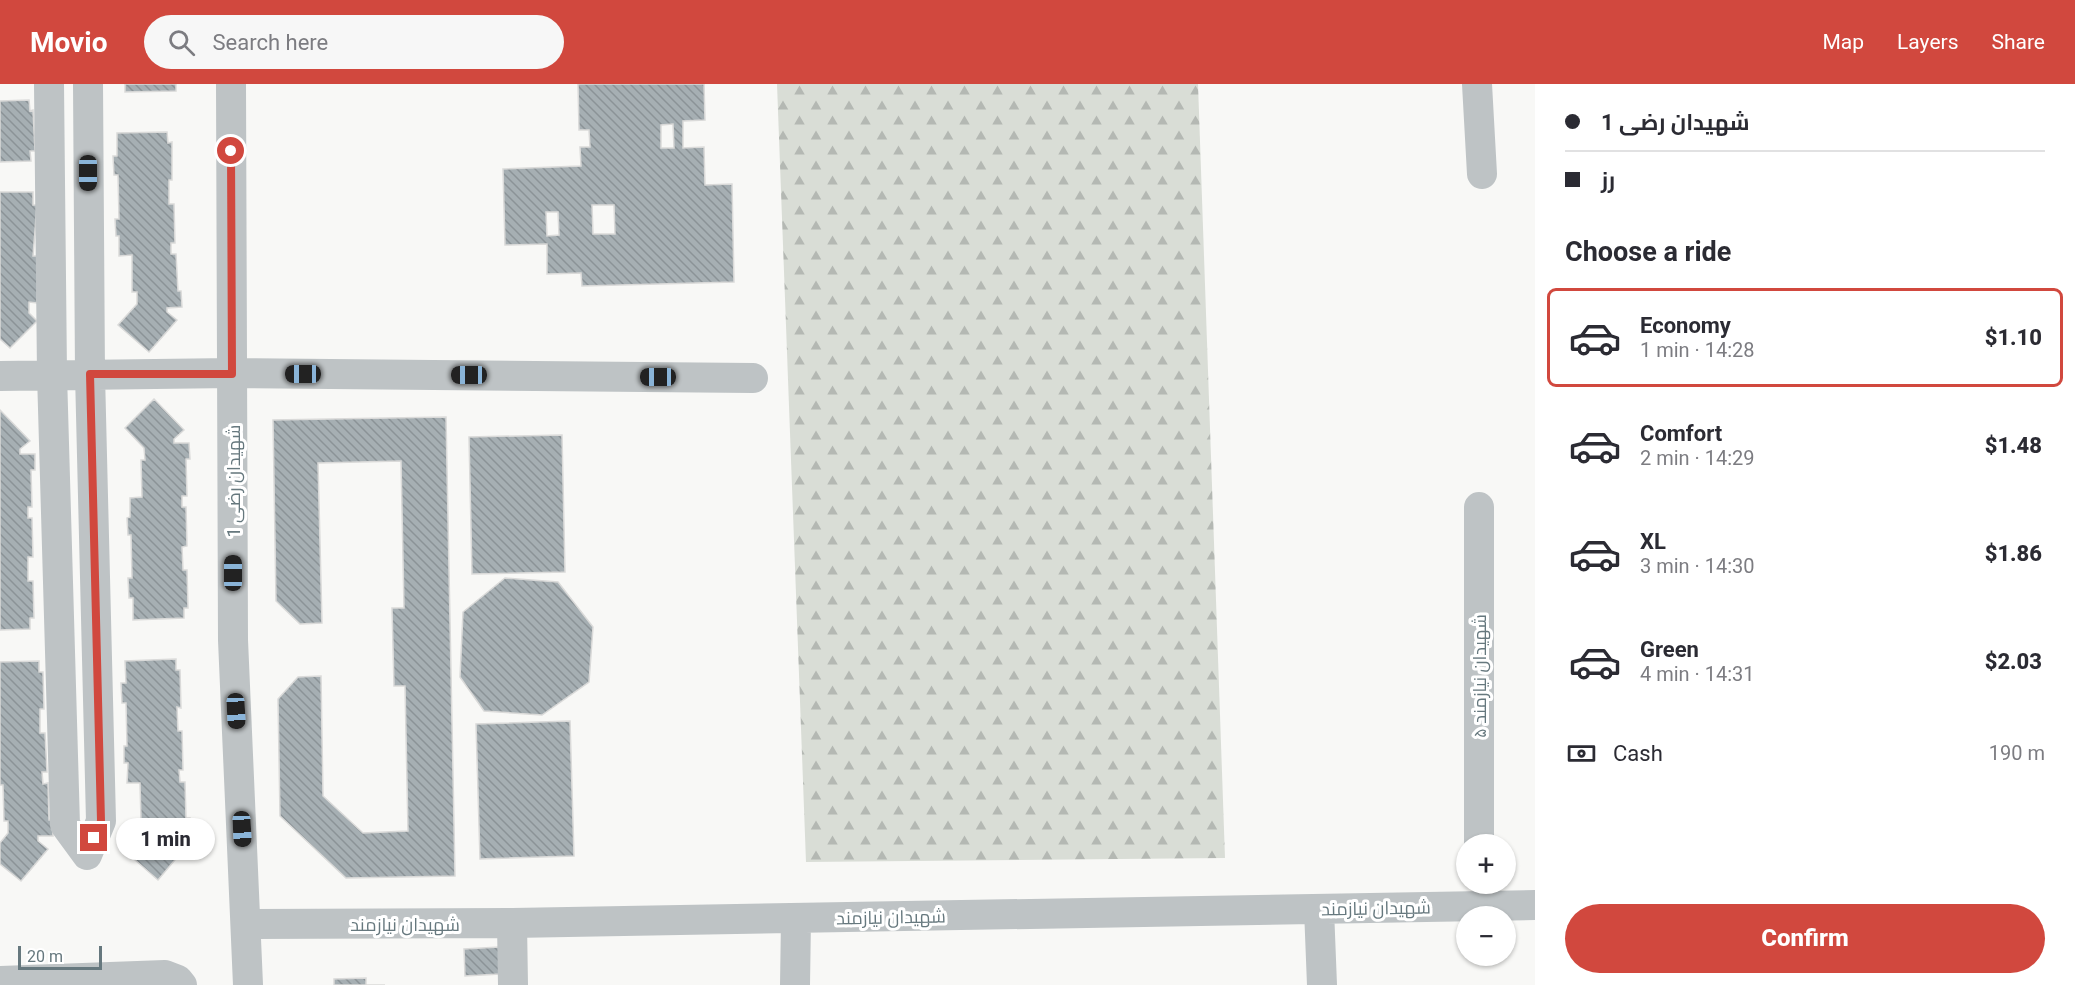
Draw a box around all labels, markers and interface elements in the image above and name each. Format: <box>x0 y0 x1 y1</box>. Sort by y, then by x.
search box <box>144 15 564 69</box>
text: Movio <box>30 26 108 59</box>
icon: search <box>165 26 198 59</box>
text: Search here <box>213 30 328 55</box>
text: Map <box>1822 30 1864 54</box>
text: Layers <box>1897 30 1958 54</box>
text: Share <box>1991 30 2045 54</box>
text: شهیدان رضی 1 <box>1601 110 1749 135</box>
route start <box>217 137 244 164</box>
car <box>79 155 97 191</box>
text: رز <box>1601 168 1615 193</box>
text: Choose a ride <box>1565 236 1731 268</box>
icon: car <box>1568 311 1622 365</box>
text: Economy <box>1640 313 1731 338</box>
text: $1.10 <box>1985 325 2042 350</box>
text: 1 min · 14:28 <box>1640 338 1755 362</box>
car <box>285 365 321 383</box>
car <box>451 366 487 384</box>
car <box>640 368 676 386</box>
icon: car <box>1568 419 1622 473</box>
text: Comfort <box>1640 421 1722 446</box>
street label: شهیدان رضی 1 <box>223 425 245 537</box>
text: $1.48 <box>1985 433 2042 458</box>
text: 2 min · 14:29 <box>1640 446 1755 470</box>
icon: car <box>1568 527 1622 581</box>
text: XL <box>1640 529 1666 554</box>
text: $1.86 <box>1985 541 2042 566</box>
text: 3 min · 14:30 <box>1640 554 1755 578</box>
car <box>224 555 242 591</box>
street label: شهیدان نیازمند ۵ <box>1469 614 1491 738</box>
icon: car <box>1568 635 1622 689</box>
text: Green <box>1640 637 1699 662</box>
text: $2.03 <box>1985 649 2042 674</box>
text: 4 min · 14:31 <box>1640 662 1755 686</box>
car <box>226 693 246 729</box>
icon: cash <box>1565 737 1598 770</box>
text: Cash <box>1613 741 1663 766</box>
text: 190 m <box>1989 741 2045 765</box>
car <box>232 811 252 847</box>
callout: 1 min <box>115 817 214 859</box>
route end <box>80 824 107 851</box>
text: 1 min <box>140 827 191 851</box>
map controls <box>1456 834 1516 966</box>
button: + <box>1456 834 1516 894</box>
street label: شهیدان نیازمند <box>1321 897 1431 920</box>
button: Confirm <box>1565 904 2045 973</box>
street label: شهیدان نیازمند <box>836 906 946 929</box>
button: − <box>1456 906 1516 966</box>
street label: شهیدان نیازمند <box>350 914 460 936</box>
scale bar <box>18 943 102 970</box>
text: 20 m <box>27 947 63 966</box>

